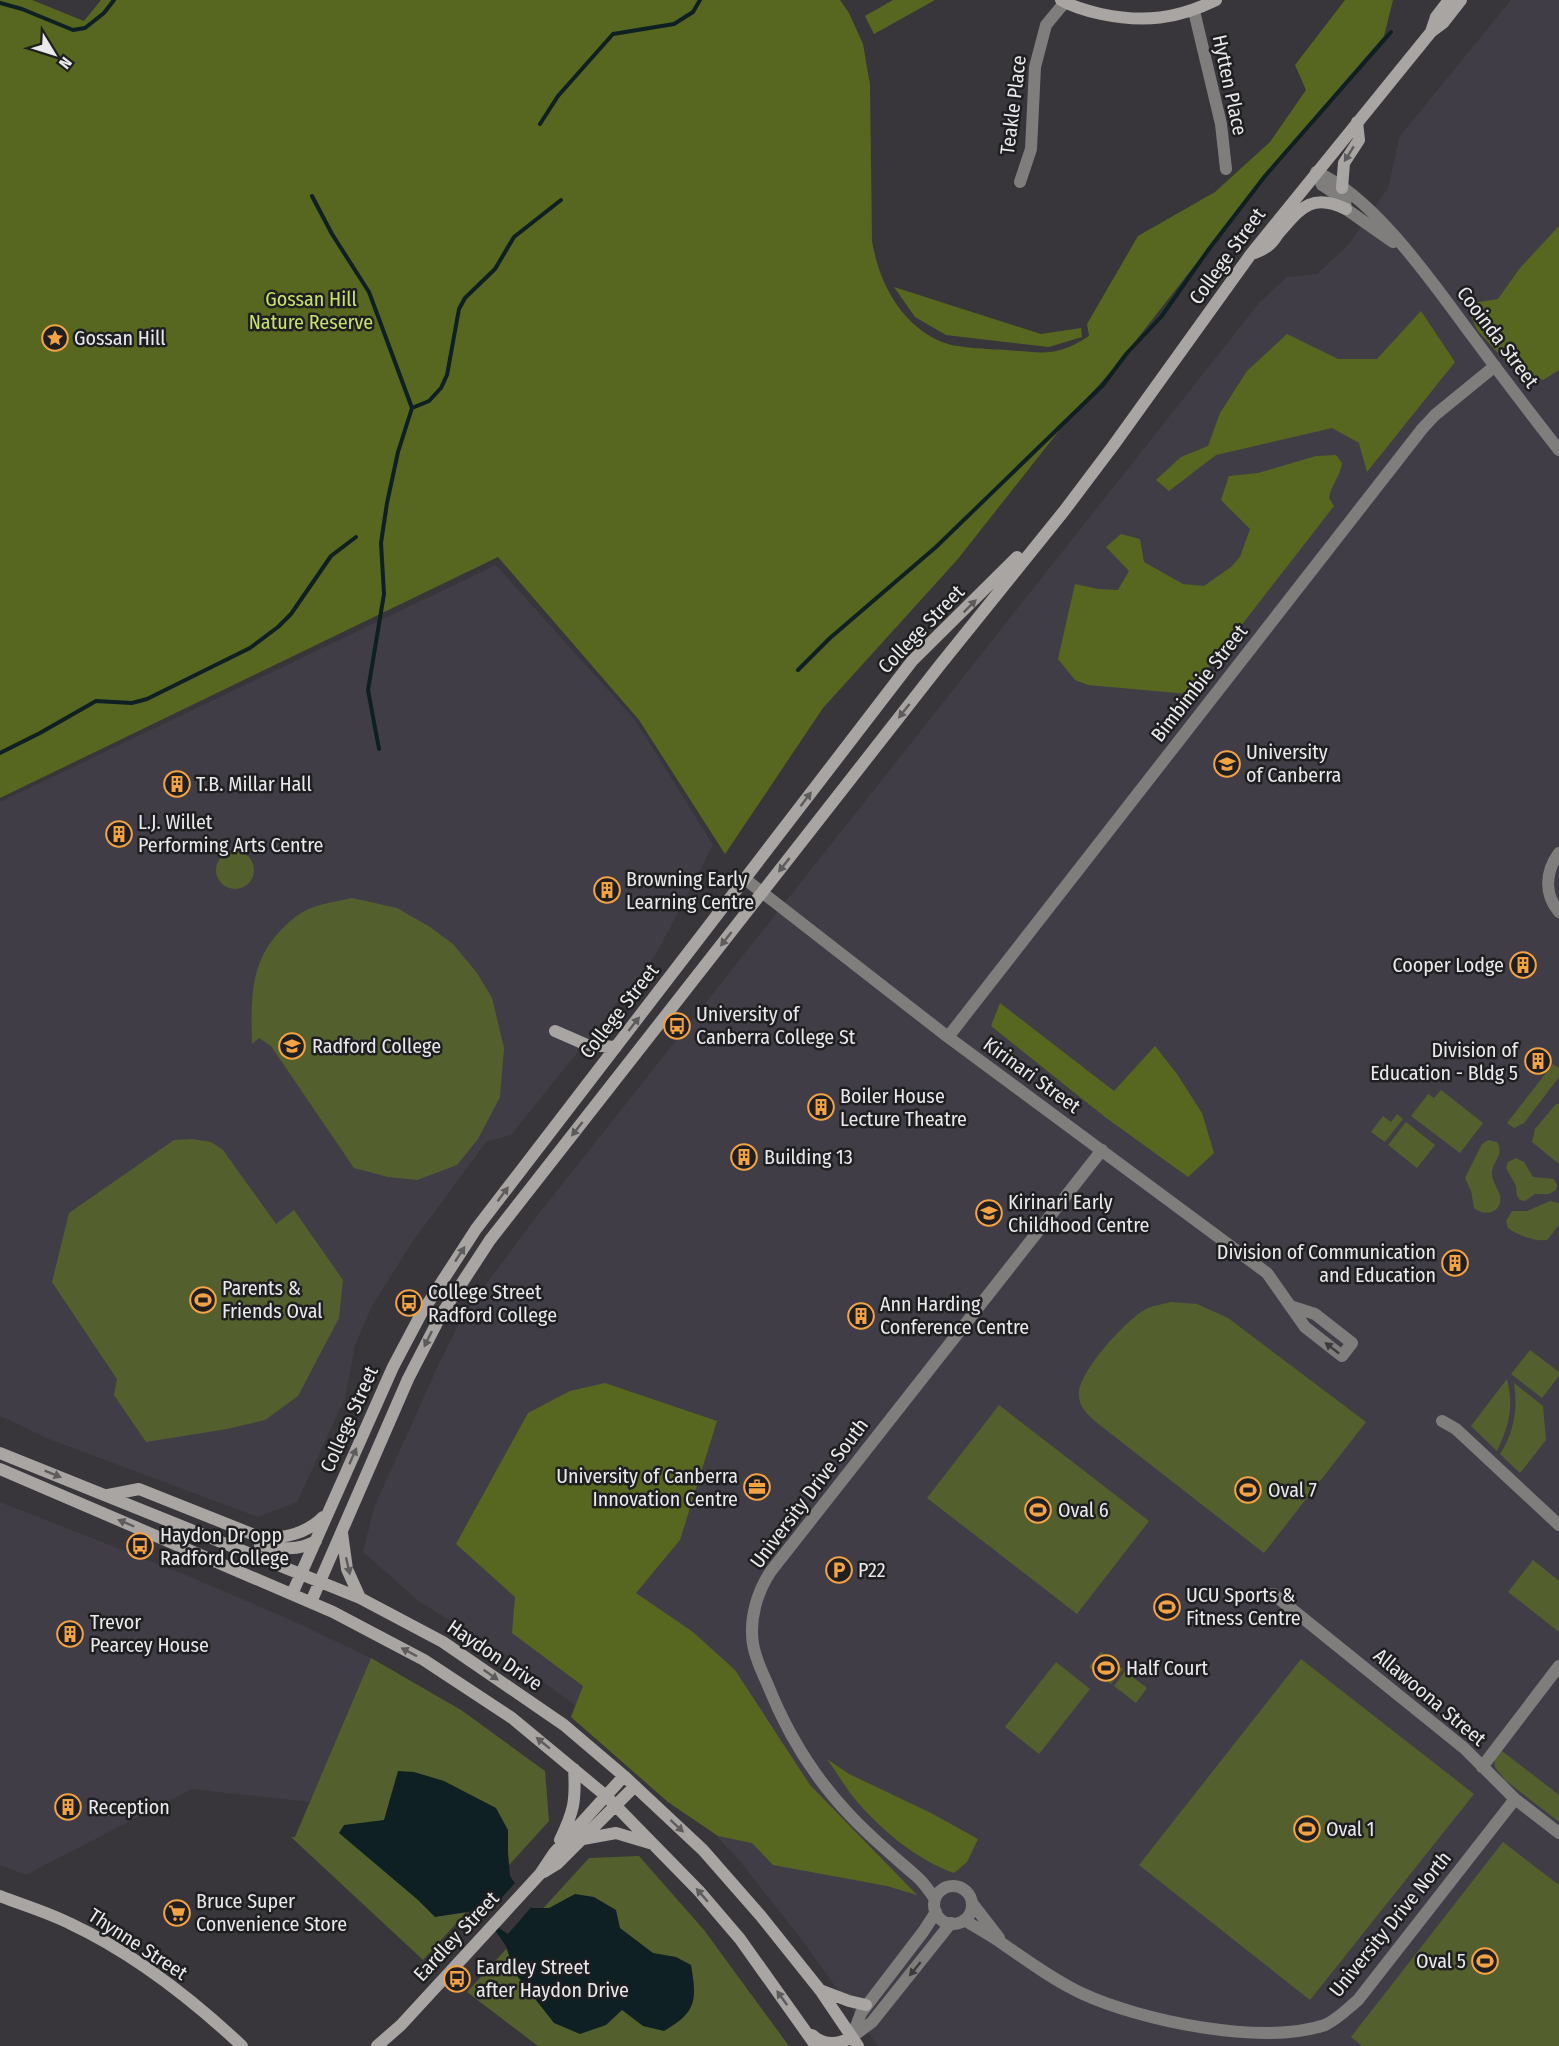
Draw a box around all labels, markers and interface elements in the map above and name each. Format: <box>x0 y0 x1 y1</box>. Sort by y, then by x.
north arrow <box>24 24 84 84</box>
street label: Hytten Place <box>1208 32 1252 138</box>
text: N <box>55 53 76 73</box>
street label: Teakle Place <box>995 54 1031 156</box>
one-way arrow <box>1344 146 1355 162</box>
street label: College Street <box>1184 203 1270 309</box>
street label: Cooinda Street <box>1452 282 1544 393</box>
park label: Gossan Hill Nature Reserve <box>249 287 373 334</box>
place icon: Gossan Hill <box>40 323 70 353</box>
place label: Gossan Hill <box>74 326 165 350</box>
street label: College Street <box>873 580 969 678</box>
one-way arrow <box>962 599 976 613</box>
street label: Bimbimbie Street <box>1146 619 1252 746</box>
one-way arrow <box>897 703 910 719</box>
place label: University of Canberra <box>1246 740 1341 787</box>
school or university icon: University of Canberra <box>1212 749 1242 779</box>
building icon: T.B. Millar Hall <box>162 769 192 799</box>
place label: T.B. Millar Hall <box>196 772 312 796</box>
one-way arrow <box>800 791 813 807</box>
place label: L.J. Willet Performing Arts Centre <box>138 810 324 857</box>
building icon: L.J. Willet Performing Arts Centre <box>104 819 134 849</box>
one-way arrow <box>778 857 791 873</box>
place label: Browning Early Learning Centre <box>626 867 754 914</box>
building icon: Browning Early Learning Centre <box>592 875 622 905</box>
one-way arrow <box>721 931 733 946</box>
building icon: Cooper Lodge <box>1508 950 1538 980</box>
place label: Cooper Lodge <box>1392 953 1504 977</box>
street label: College Street <box>575 959 664 1063</box>
place label: University of Canberra College St <box>696 1002 856 1049</box>
bus stop icon: University of Canberra College St <box>662 1011 692 1041</box>
one-way arrow <box>627 1016 640 1032</box>
school or university icon: Radford College <box>277 1031 307 1061</box>
street label: Kirinari Street <box>979 1032 1085 1118</box>
place label: Radford College <box>312 1034 441 1058</box>
place label: Division of Education - Bldg 5 <box>1370 1038 1520 1085</box>
building icon: Division of Education - Bldg 5 <box>1523 1046 1553 1076</box>
place label: Boiler House Lecture Theatre <box>840 1084 967 1131</box>
building icon: Boiler House Lecture Theatre <box>806 1092 836 1122</box>
one-way arrow <box>571 1121 583 1136</box>
building icon: Building 13 <box>729 1142 759 1172</box>
place label: Building 13 <box>764 1145 853 1169</box>
one-way arrow <box>497 1186 509 1201</box>
place label: Kirinari Early Childhood Centre <box>1008 1190 1149 1237</box>
school or university icon: Kirinari Early Childhood Centre <box>974 1198 1004 1228</box>
place label: Division of Communication and Education <box>1217 1240 1436 1287</box>
one-way arrow <box>454 1246 465 1262</box>
building icon: Division of Communication and Education <box>1440 1248 1470 1278</box>
place label: Parents & Friends Oval <box>222 1276 323 1323</box>
place label: College Street Radford College <box>428 1280 557 1327</box>
sports icon: Parents & Friends Oval <box>188 1285 218 1315</box>
bus stop icon: College Street Radford College <box>394 1288 424 1318</box>
place label: Ann Harding Conference Centre <box>880 1292 1029 1339</box>
building icon: Ann Harding Conference Centre <box>846 1301 876 1331</box>
one-way arrow <box>424 1331 433 1348</box>
one-way arrow <box>1325 1343 1340 1355</box>
street label: College Street <box>315 1362 383 1476</box>
street label: University Drive South <box>745 1413 873 1573</box>
one-way arrow <box>349 1447 359 1465</box>
place label: University of Canberra Innovation Centre <box>556 1464 738 1511</box>
one-way arrow <box>44 1470 62 1479</box>
office icon: University of Canberra Innovation Centre <box>742 1472 772 1502</box>
sports icon: Oval 7 <box>1233 1475 1263 1505</box>
place label: Oval 7 <box>1268 1478 1317 1502</box>
sports icon: Oval 6 <box>1023 1495 1053 1525</box>
place label: Oval 6 <box>1058 1498 1109 1522</box>
one-way arrow <box>117 1518 135 1527</box>
place label: Haydon Dr opp Radford College <box>160 1523 289 1570</box>
bus stop icon: Haydon Dr opp Radford College <box>125 1531 155 1561</box>
parking icon: P22 <box>824 1555 854 1585</box>
one-way arrow <box>343 1557 353 1575</box>
place label: P22 <box>858 1558 886 1582</box>
place label: UCU Sports & Fitness Centre <box>1186 1583 1301 1630</box>
sports icon: UCU Sports & Fitness Centre <box>1152 1592 1182 1622</box>
place label: Trevor Pearcey House <box>90 1610 209 1657</box>
street label: Haydon Drive <box>443 1614 547 1696</box>
building icon: Trevor Pearcey House <box>55 1619 85 1649</box>
street label: Allawoona Street <box>1369 1643 1491 1751</box>
one-way arrow <box>401 1647 418 1657</box>
sports icon: Half Court <box>1091 1653 1121 1683</box>
place label: Half Court <box>1126 1656 1209 1680</box>
one-way arrow <box>483 1669 499 1681</box>
one-way arrow <box>536 1737 551 1750</box>
building icon: Reception <box>53 1792 83 1822</box>
place label: Reception <box>88 1795 170 1819</box>
sports icon: Oval 1 <box>1292 1814 1322 1844</box>
place label: Oval 1 <box>1326 1817 1375 1841</box>
one-way arrow <box>670 1819 685 1833</box>
street label: University Drive North <box>1324 1846 1456 2002</box>
street label: Eardley Street <box>408 1886 504 1986</box>
one-way arrow <box>696 1888 709 1903</box>
place label: Bruce Super Convenience Store <box>196 1889 347 1936</box>
supermarket icon: Bruce Super Convenience Store <box>162 1898 192 1928</box>
street label: Thynne Street <box>84 1903 192 1985</box>
sports icon: Oval 5 <box>1470 1946 1500 1976</box>
place label: Oval 5 <box>1416 1949 1466 1973</box>
place label: Eardley Street after Haydon Drive <box>476 1955 629 2002</box>
one-way arrow <box>908 1961 921 1977</box>
bus stop icon: Eardley Street after Haydon Drive <box>442 1964 472 1994</box>
one-way arrow <box>776 1991 788 2007</box>

